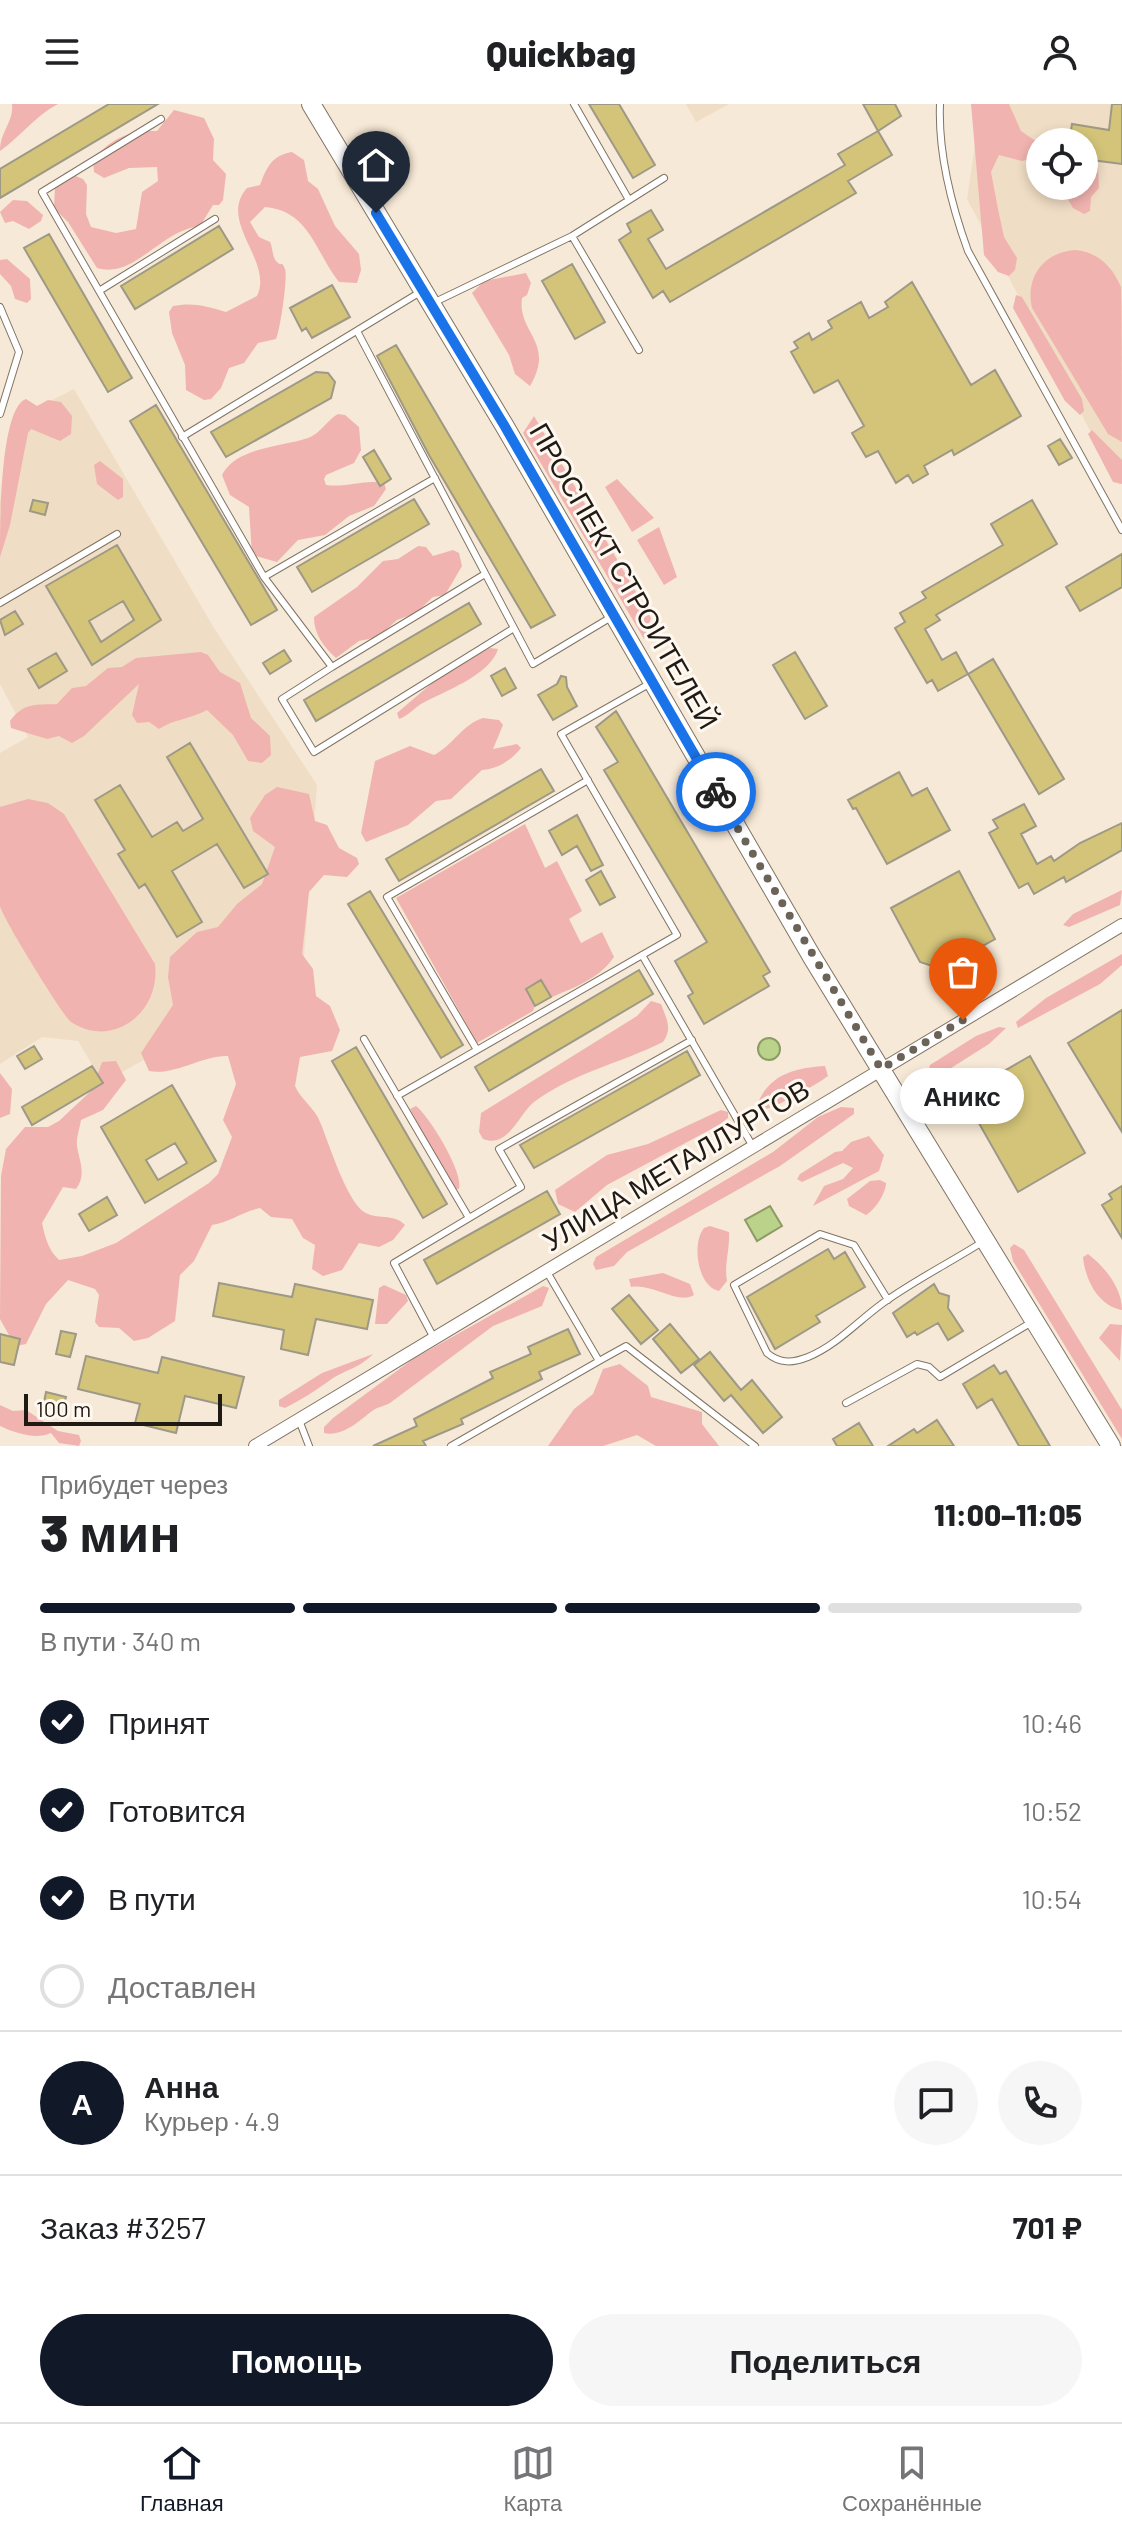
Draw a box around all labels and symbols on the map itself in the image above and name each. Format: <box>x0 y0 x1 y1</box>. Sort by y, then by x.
pin <box>342 131 410 213</box>
street label: ПРОСПЕКТ СТРОИТЕЛЕЙ <box>523 417 726 734</box>
courier <box>676 752 756 832</box>
pin <box>929 938 997 1020</box>
callout: Аникс <box>901 1068 1025 1124</box>
street label: УЛИЦА МЕТАЛЛУРГОВ <box>536 1071 815 1257</box>
scale bar <box>24 1390 222 1426</box>

